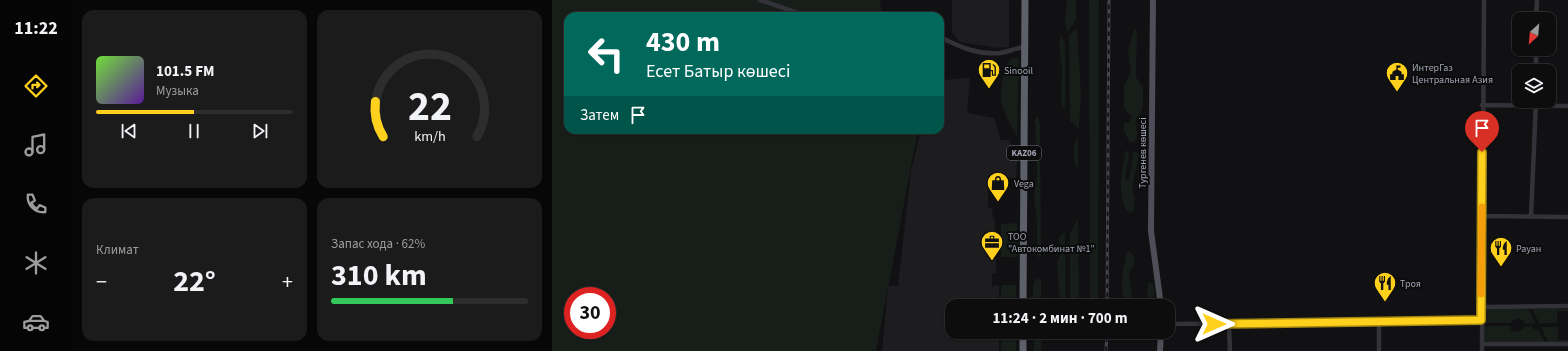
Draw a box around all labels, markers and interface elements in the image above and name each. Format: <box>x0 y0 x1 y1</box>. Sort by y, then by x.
north arrow <box>1512 12 1556 56</box>
map controls <box>1512 12 1556 108</box>
text: 11:22 <box>14 16 58 41</box>
text: 430 m <box>646 22 720 62</box>
icon: left <box>580 28 632 80</box>
fuel station icon: Sinooil <box>976 57 1002 90</box>
text: Есет Батыр көшесі <box>646 59 790 84</box>
public building icon: ИнтерГаз Центральная Азия <box>1384 60 1410 93</box>
text: 101.5 FM <box>156 61 214 82</box>
place label: ИнтерГаз Центральная Азия <box>1412 61 1493 87</box>
place label: Sinooil <box>1004 64 1034 78</box>
button: layers <box>1512 64 1556 108</box>
icon: directions <box>22 72 50 100</box>
text: 22 <box>408 77 451 137</box>
text: Музыка <box>156 82 199 100</box>
icon: arrive <box>627 104 649 126</box>
text: Затем <box>580 105 619 126</box>
pin <box>1465 111 1499 152</box>
street label: Тургенев көшесі <box>1136 117 1150 189</box>
icon: arrive <box>1471 117 1493 139</box>
icon: previous <box>118 120 140 142</box>
icon: pause <box>183 120 205 142</box>
icon: next <box>249 120 271 142</box>
text: km/h <box>414 126 445 147</box>
icon: music <box>22 131 50 159</box>
road number: KАZ06 <box>1007 146 1041 160</box>
shop icon: Vega <box>985 170 1011 203</box>
place label: Vega <box>1014 177 1034 191</box>
icon: phone <box>22 190 50 218</box>
office icon: ТОО "Автокомбинат №1" <box>979 229 1005 262</box>
place label: ТОО "Автокомбинат №1" <box>1008 230 1095 256</box>
text: Запас хода · 62% <box>331 235 425 253</box>
restaurant icon: Рауан <box>1488 235 1514 268</box>
text: Климат <box>96 241 139 259</box>
place label: Рауан <box>1516 242 1541 256</box>
icon: climate <box>22 249 50 277</box>
text: 310 km <box>331 254 427 297</box>
text: 22° <box>173 260 216 303</box>
text: − <box>96 266 107 298</box>
text: + <box>282 266 293 298</box>
restaurant icon: Троя <box>1372 270 1398 303</box>
place label: Троя <box>1400 277 1421 291</box>
speed limit sign: 30 <box>564 287 616 339</box>
position arrow <box>1193 303 1235 345</box>
icon: car <box>22 308 50 336</box>
text: 11:24 · 2 мин · 700 m <box>992 308 1128 329</box>

